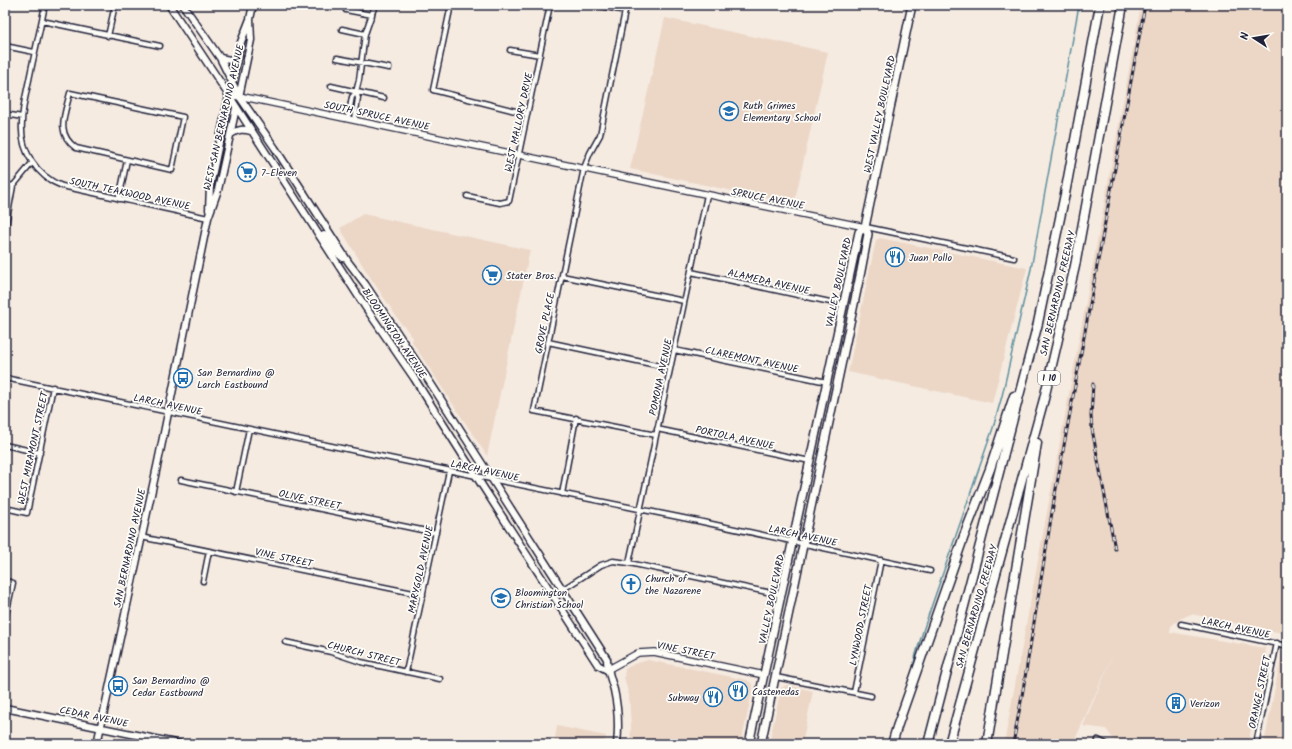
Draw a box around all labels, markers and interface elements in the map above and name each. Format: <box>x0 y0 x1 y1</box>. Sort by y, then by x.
north arrow <box>1234 18 1274 58</box>
text: N <box>1236 31 1255 41</box>
street label: WEST SAN BERNARDINO AVENUE <box>199 41 249 192</box>
street label: WEST VALLEY BOULEVARD <box>860 53 900 174</box>
street label: WEST MALLORY DRIVE <box>501 70 538 174</box>
street label: SOUTH SPRUCE AVENUE <box>322 97 432 135</box>
place label: Ruth Grimes Elementary School <box>743 98 821 126</box>
school or university icon: Ruth Grimes Elementary School <box>718 100 740 122</box>
supermarket icon: 7-Eleven <box>236 161 258 183</box>
place label: 7-Eleven <box>261 165 297 181</box>
street label: SOUTH TEAKWOOD AVENUE <box>68 173 193 215</box>
street label: SPRUCE AVENUE <box>730 184 807 214</box>
street label: SAN BERNARDINO FREEWAY <box>1036 228 1080 357</box>
street label: VALLEY BOULEVARD <box>822 235 856 329</box>
restaurant icon: Juan Pollo <box>884 246 906 268</box>
place label: Juan Pollo <box>909 250 952 266</box>
supermarket icon: Stater Bros. <box>481 264 503 286</box>
street label: ALAMEDA AVENUE <box>726 265 812 299</box>
place label: Stater Bros. <box>506 268 556 284</box>
street label: BLOOMINGTON AVENUE <box>358 285 431 383</box>
street label: GROVE PLACE <box>531 290 559 355</box>
street label: POMONA AVENUE <box>645 336 677 417</box>
street label: CLAREMONT AVENUE <box>704 342 801 378</box>
place label: San Bernardino @ Larch Eastbound <box>197 365 275 393</box>
bus stop icon: San Bernardino @ Larch Eastbound <box>172 367 194 389</box>
road number: I 10 <box>1038 371 1060 385</box>
street label: WEST MIRAMONT STREET <box>13 389 53 506</box>
street label: LARCH AVENUE <box>132 390 205 420</box>
street label: PORTOLA AVENUE <box>694 422 777 454</box>
street label: LARCH AVENUE <box>449 456 522 486</box>
street label: SAN BERNARDINO AVENUE <box>110 486 151 609</box>
street label: OLIVE STREET <box>277 486 344 515</box>
street label: LARCH AVENUE <box>767 521 840 551</box>
street label: MARYGOLD AVENUE <box>404 523 438 615</box>
street label: SAN BERNARDINO FREEWAY <box>952 541 1003 670</box>
street label: VINE STREET <box>253 544 316 572</box>
street label: VALLEY BOULEVARD <box>755 552 789 646</box>
place label: Church of the Nazarene <box>645 571 701 599</box>
church icon: Church of the Nazarene <box>620 573 642 595</box>
street label: LYNWOOD STREET <box>845 582 877 667</box>
place label: Bloomington Christian School <box>515 585 584 613</box>
school or university icon: Bloomington Christian School <box>490 587 512 609</box>
street label: LARCH AVENUE <box>1200 613 1273 643</box>
street label: CHURCH STREET <box>326 637 404 671</box>
street label: VINE STREET <box>656 638 718 665</box>
street label: ORANGE STREET <box>1244 653 1276 730</box>
place label: San Bernardino @ Cedar Eastbound <box>132 673 210 701</box>
bus stop icon: San Bernardino @ Cedar Eastbound <box>107 675 129 697</box>
restaurant icon: Castenedas <box>727 680 749 702</box>
place label: Castenedas <box>752 684 800 700</box>
restaurant icon: Subway <box>702 686 724 708</box>
place label: Subway <box>668 690 699 706</box>
building icon: Verizon <box>1165 692 1187 714</box>
place label: Verizon <box>1190 696 1220 712</box>
street label: CEDAR AVENUE <box>58 702 131 732</box>

